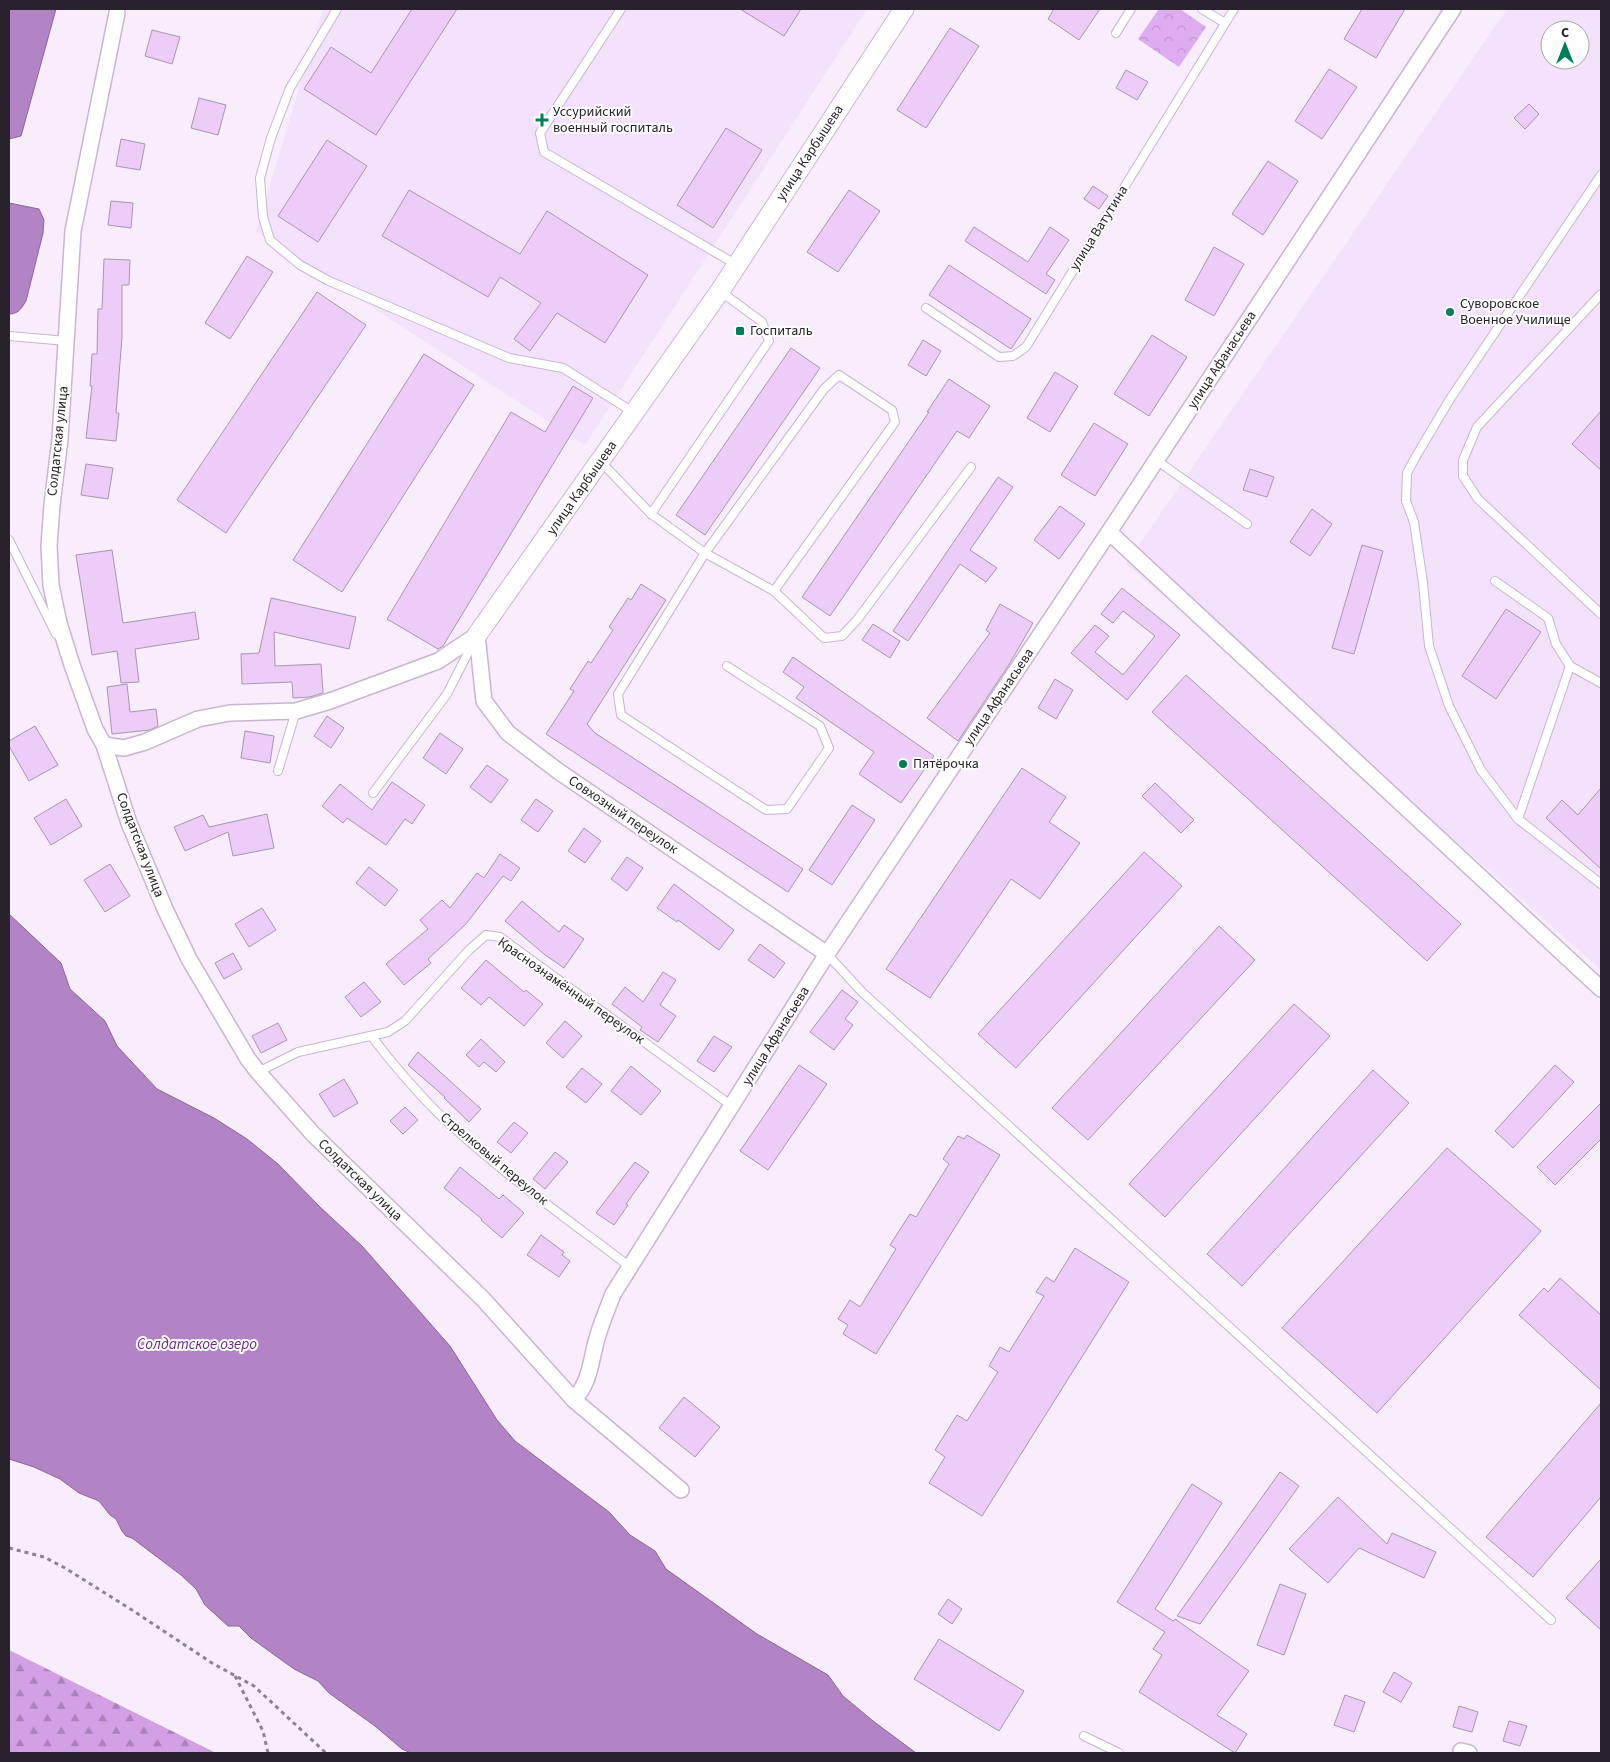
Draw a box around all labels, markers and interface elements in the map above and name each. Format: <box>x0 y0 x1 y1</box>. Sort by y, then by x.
north arrow <box>1540 20 1590 70</box>
text: С <box>1561 23 1569 43</box>
street label: улица Карбышева <box>771 101 849 205</box>
place label: Уссурийский военный госпиталь <box>553 102 673 138</box>
marker: Уссурийский военный госпиталь <box>535 113 549 127</box>
street label: улица Ватутина <box>1065 182 1133 274</box>
place label: Суворовское Военное Училище <box>1460 294 1571 330</box>
marker: Суворовское Военное Училище <box>1444 306 1456 318</box>
street label: улица Афанасьева <box>1183 307 1261 413</box>
place label: Госпиталь <box>750 321 813 341</box>
marker: Госпиталь <box>734 325 746 337</box>
street label: Солдатская улица <box>42 385 74 497</box>
street label: улица Карбышева <box>542 437 622 539</box>
street label: улица Афанасьева <box>959 644 1039 750</box>
place label: Пятёрочка <box>913 754 979 774</box>
marker: Пятёрочка <box>897 758 909 770</box>
street label: Совхозный переулок <box>564 771 682 859</box>
street label: Солдатская улица <box>111 790 169 900</box>
street label: Краснознамённый переулок <box>494 933 649 1049</box>
street label: улица Афанасьева <box>737 983 815 1089</box>
street label: Стрелковый переулок <box>436 1108 552 1210</box>
street label: Солдатская улица <box>313 1134 407 1226</box>
water label: Солдатское озеро <box>137 1334 257 1355</box>

